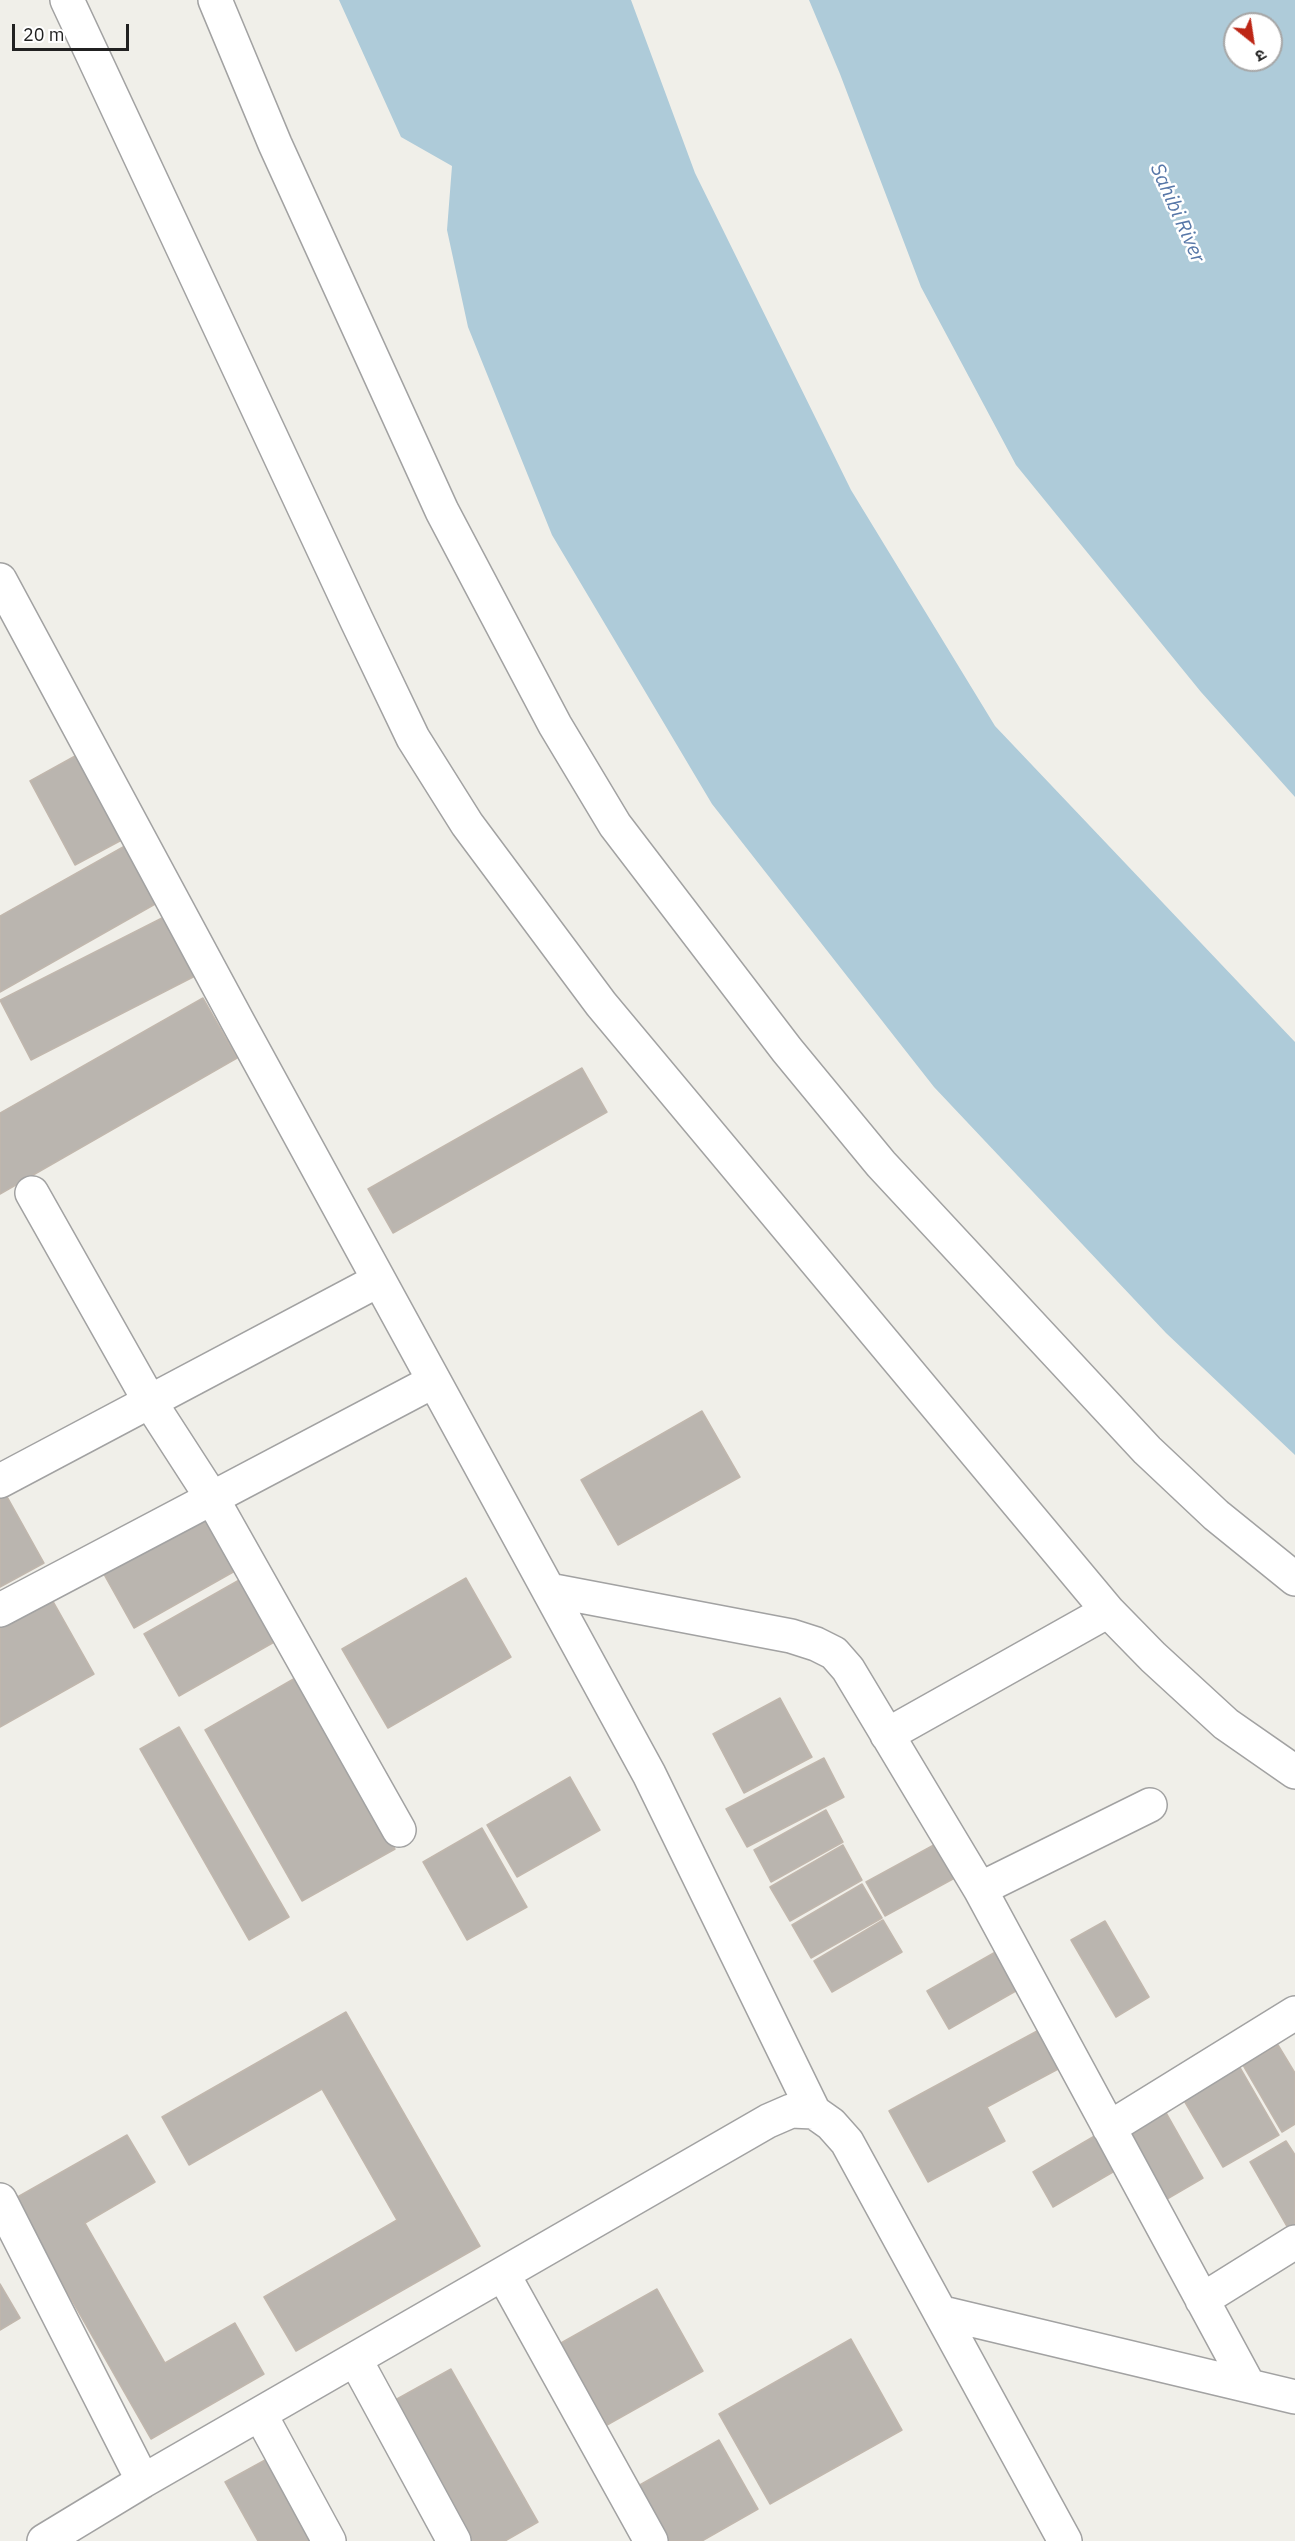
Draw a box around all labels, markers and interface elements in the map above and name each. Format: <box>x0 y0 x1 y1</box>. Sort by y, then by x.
scale bar <box>15 12 132 50</box>
north arrow <box>1223 12 1283 72</box>
text: 20 m <box>23 23 65 46</box>
text: उ <box>1252 45 1270 67</box>
water label: Sahibi River <box>1144 160 1210 266</box>

